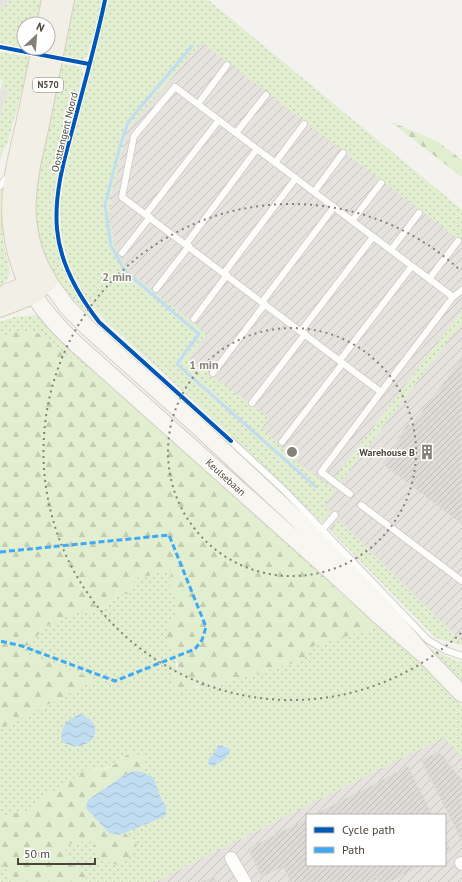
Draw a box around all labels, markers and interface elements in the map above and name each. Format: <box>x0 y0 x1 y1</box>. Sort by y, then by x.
north arrow <box>16 16 56 56</box>
text: N <box>34 19 47 35</box>
road number: N570 <box>33 78 63 92</box>
street label: Oosttangent Noord <box>48 91 81 173</box>
text: 2 min <box>102 269 132 284</box>
text: 1 min <box>189 357 219 372</box>
building icon: Warehouse B <box>418 443 436 461</box>
centre of rings <box>285 445 299 459</box>
place label: Warehouse B <box>359 446 415 459</box>
street label: Keulsebaan <box>203 456 248 499</box>
legend <box>306 814 446 866</box>
text: Cycle path <box>342 822 395 837</box>
scale bar <box>18 840 95 866</box>
text: Path <box>342 842 365 857</box>
text: 50 m <box>24 846 50 861</box>

